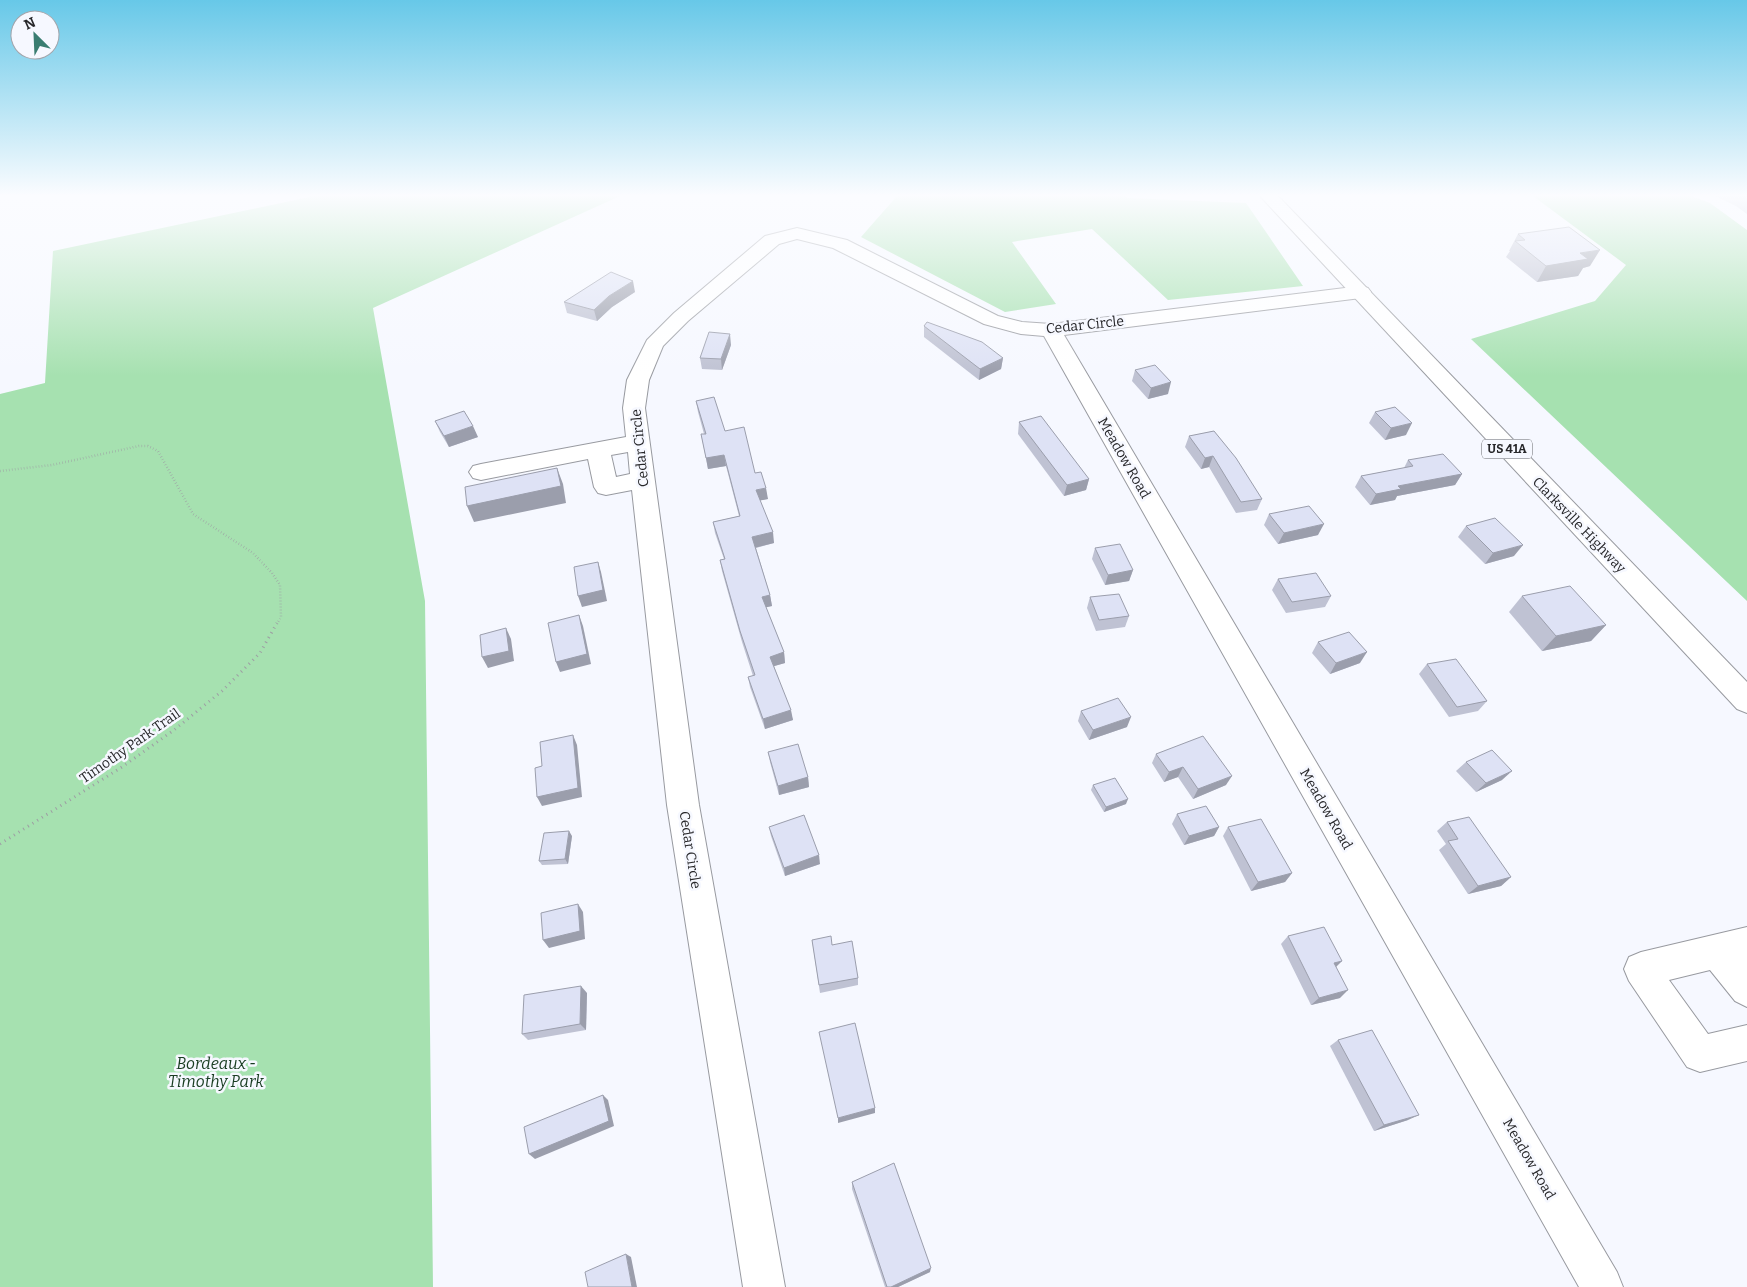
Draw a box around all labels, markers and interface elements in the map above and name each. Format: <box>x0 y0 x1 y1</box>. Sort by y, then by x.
north arrow <box>10 10 60 60</box>
text: N <box>22 14 38 34</box>
street label: Cedar Circle <box>1045 312 1125 338</box>
street label: Cedar Circle <box>627 408 653 488</box>
street label: Meadow Road <box>1094 415 1154 501</box>
road number: US 41A <box>1482 439 1532 458</box>
street label: Clarksville Highway <box>1529 473 1630 577</box>
street label: Timothy Park Trail <box>77 705 183 787</box>
street label: Meadow Road <box>1296 766 1356 852</box>
street label: Cedar Circle <box>675 810 705 890</box>
park label: Bordeaux - Timothy Park <box>168 1054 264 1091</box>
street label: Meadow Road <box>1499 1116 1559 1202</box>

